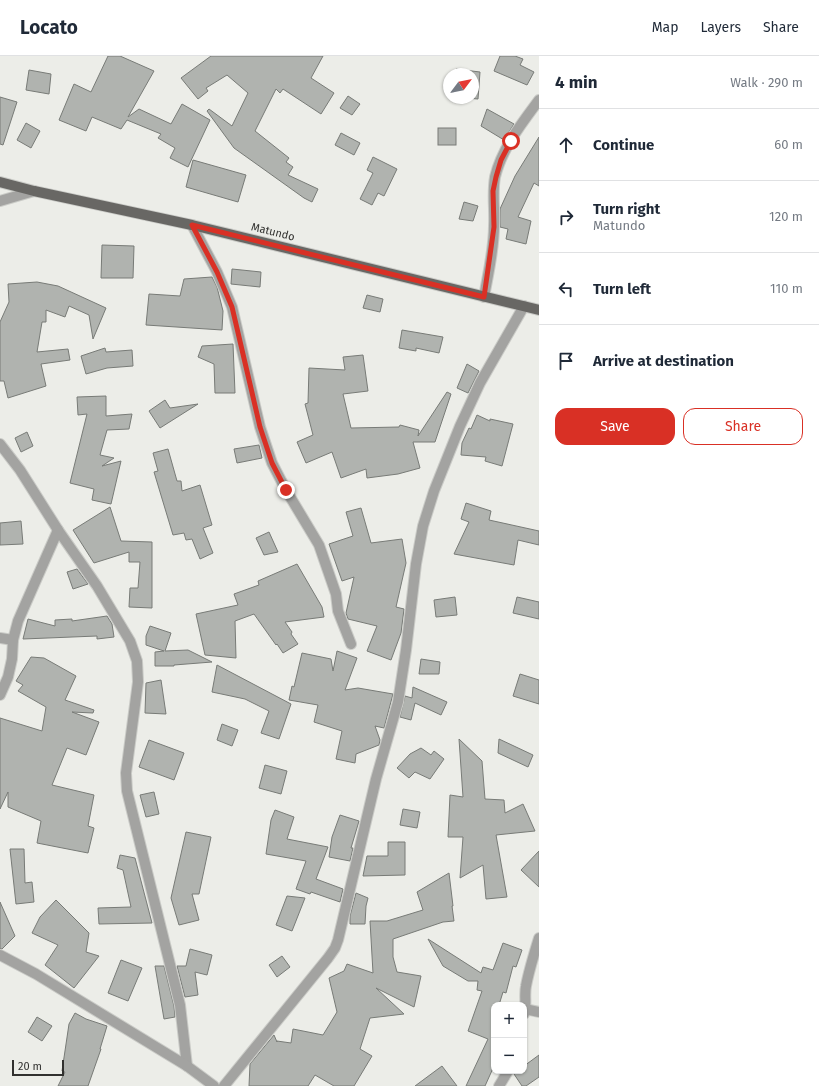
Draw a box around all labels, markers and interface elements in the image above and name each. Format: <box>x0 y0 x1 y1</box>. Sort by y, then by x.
text: Locato <box>20 16 78 39</box>
text: Map <box>652 19 678 36</box>
text: Layers <box>700 19 741 36</box>
text: Share <box>763 19 799 36</box>
north arrow <box>443 68 479 104</box>
text: 4 min <box>555 72 598 93</box>
text: Walk · 290 m <box>730 75 803 90</box>
route start <box>502 132 520 150</box>
icon: ahead <box>555 134 577 156</box>
text: Continue <box>593 136 654 154</box>
text: 60 m <box>774 137 803 152</box>
text: Turn right <box>593 200 660 218</box>
icon: right <box>555 206 577 228</box>
text: 120 m <box>769 209 803 224</box>
text: Matundo <box>593 218 645 233</box>
street label: Matundo <box>250 220 296 244</box>
icon: left <box>555 278 577 300</box>
text: Turn left <box>593 280 651 298</box>
text: 110 m <box>770 281 803 296</box>
icon: arrive <box>555 350 577 372</box>
text: Arrive at destination <box>593 352 734 370</box>
button: Save <box>555 408 675 445</box>
button: Share <box>683 408 803 445</box>
route end <box>277 481 295 499</box>
map controls <box>491 1002 527 1074</box>
button: + <box>491 1002 527 1038</box>
button: − <box>491 1038 527 1074</box>
scale bar <box>12 1058 64 1077</box>
text: 20 m <box>18 1060 42 1073</box>

